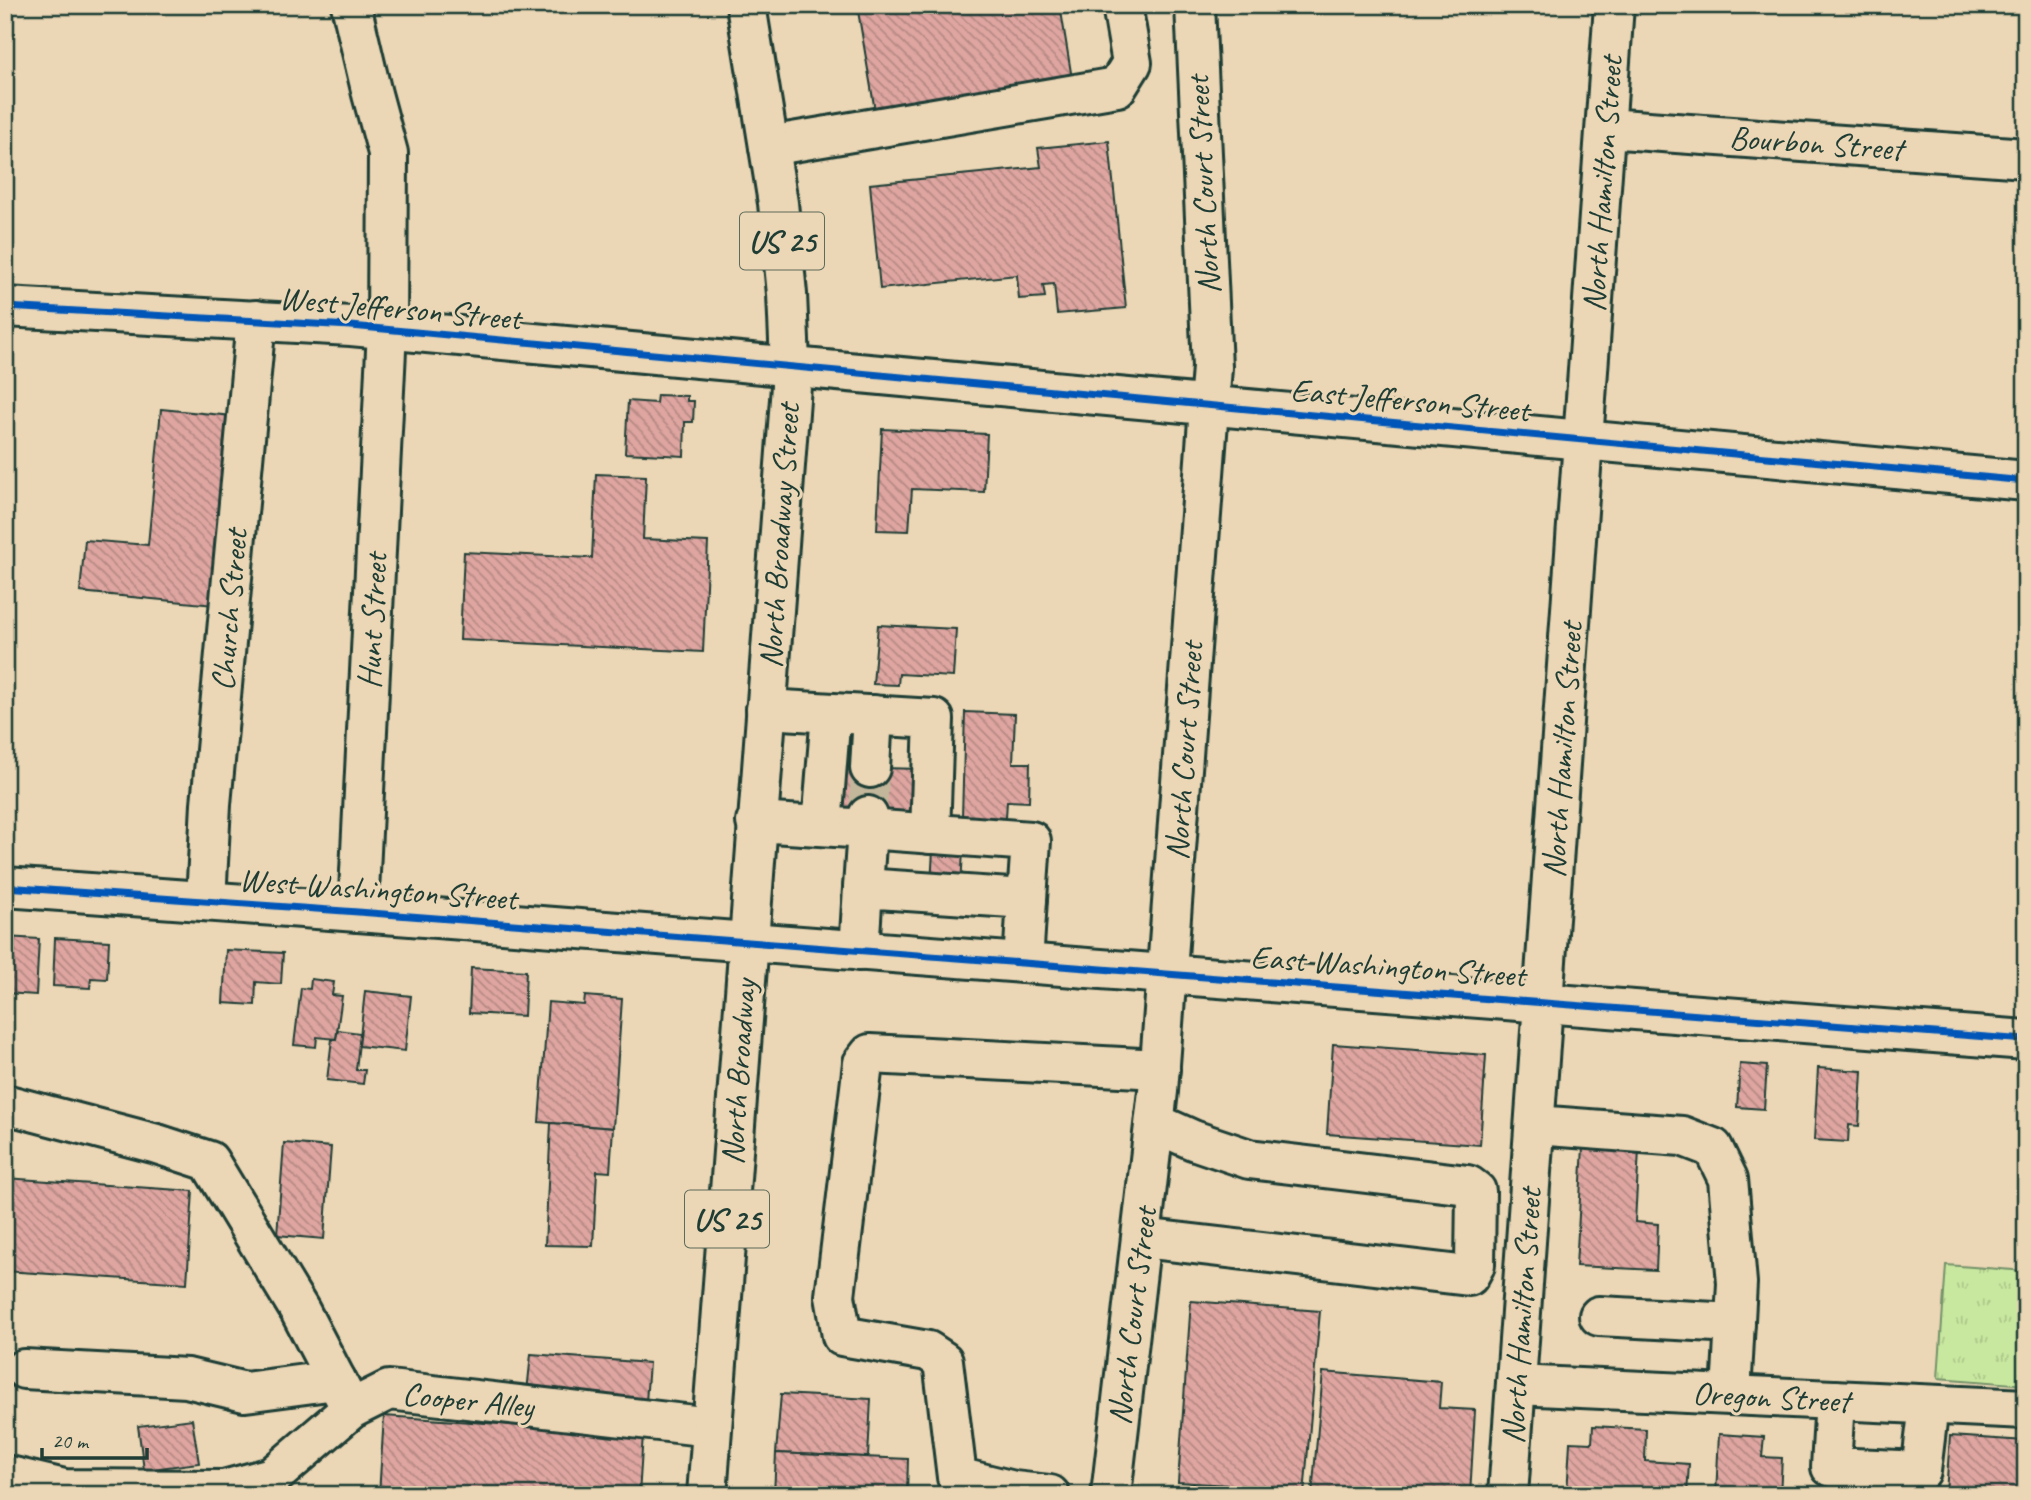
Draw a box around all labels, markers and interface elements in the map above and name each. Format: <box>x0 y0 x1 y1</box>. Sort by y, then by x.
street label: North Hamilton Street <box>1572 52 1632 313</box>
street label: North Court Street <box>1176 72 1230 295</box>
street label: Bourbon Street <box>1728 116 1908 170</box>
road number: US 25 <box>740 213 824 270</box>
street label: West Jefferson Street <box>278 277 525 340</box>
street label: East Jefferson Street <box>1289 369 1534 432</box>
street label: North Broadway Street <box>749 399 809 670</box>
street label: Church Street <box>201 525 257 692</box>
street label: Hunt Street <box>347 549 397 690</box>
street label: North Hamilton Street <box>1532 618 1592 879</box>
street label: North Court Street <box>1155 638 1213 861</box>
street label: West Washington Street <box>238 858 521 920</box>
street label: East Washington Street <box>1249 935 1530 997</box>
street label: North Broadway <box>711 975 766 1166</box>
street label: North Hamilton Street <box>1491 1184 1551 1445</box>
road number: US 25 <box>685 1190 769 1248</box>
street label: North Court Street <box>1098 1202 1167 1427</box>
street label: Cooper Alley <box>400 1372 538 1428</box>
street label: Oregon Street <box>1691 1372 1855 1422</box>
scale bar <box>42 1416 147 1460</box>
text: 20 m <box>52 1428 90 1454</box>

